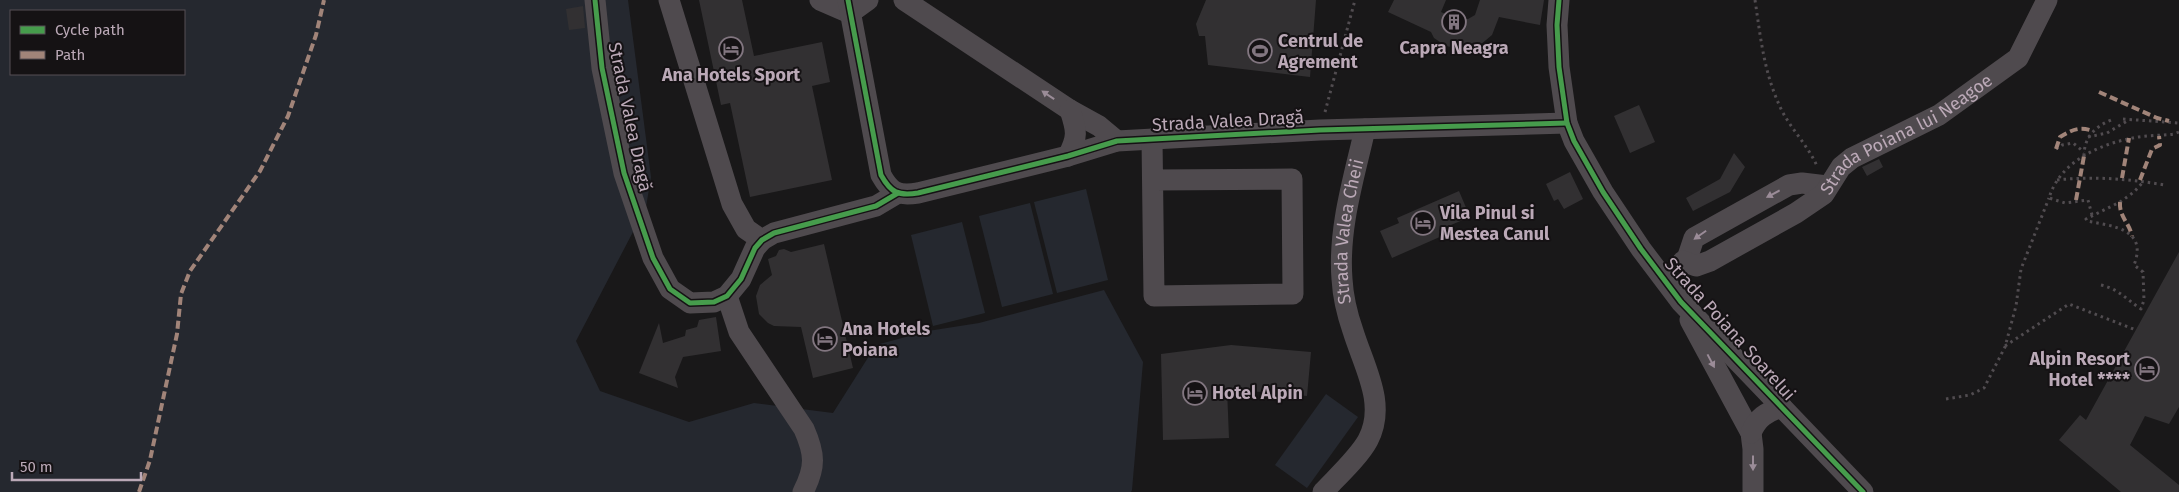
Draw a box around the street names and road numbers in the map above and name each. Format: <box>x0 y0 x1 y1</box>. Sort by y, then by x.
street label: Strada Valea Dragă <box>603 40 657 194</box>
street label: Strada Poiana lui Neagoe <box>1815 69 1997 199</box>
street label: Strada Valea Dragă <box>1151 106 1305 136</box>
street label: Strada Valea Cheii <box>1330 157 1369 306</box>
street label: Strada Poiana Soarelui <box>1660 253 1800 405</box>

